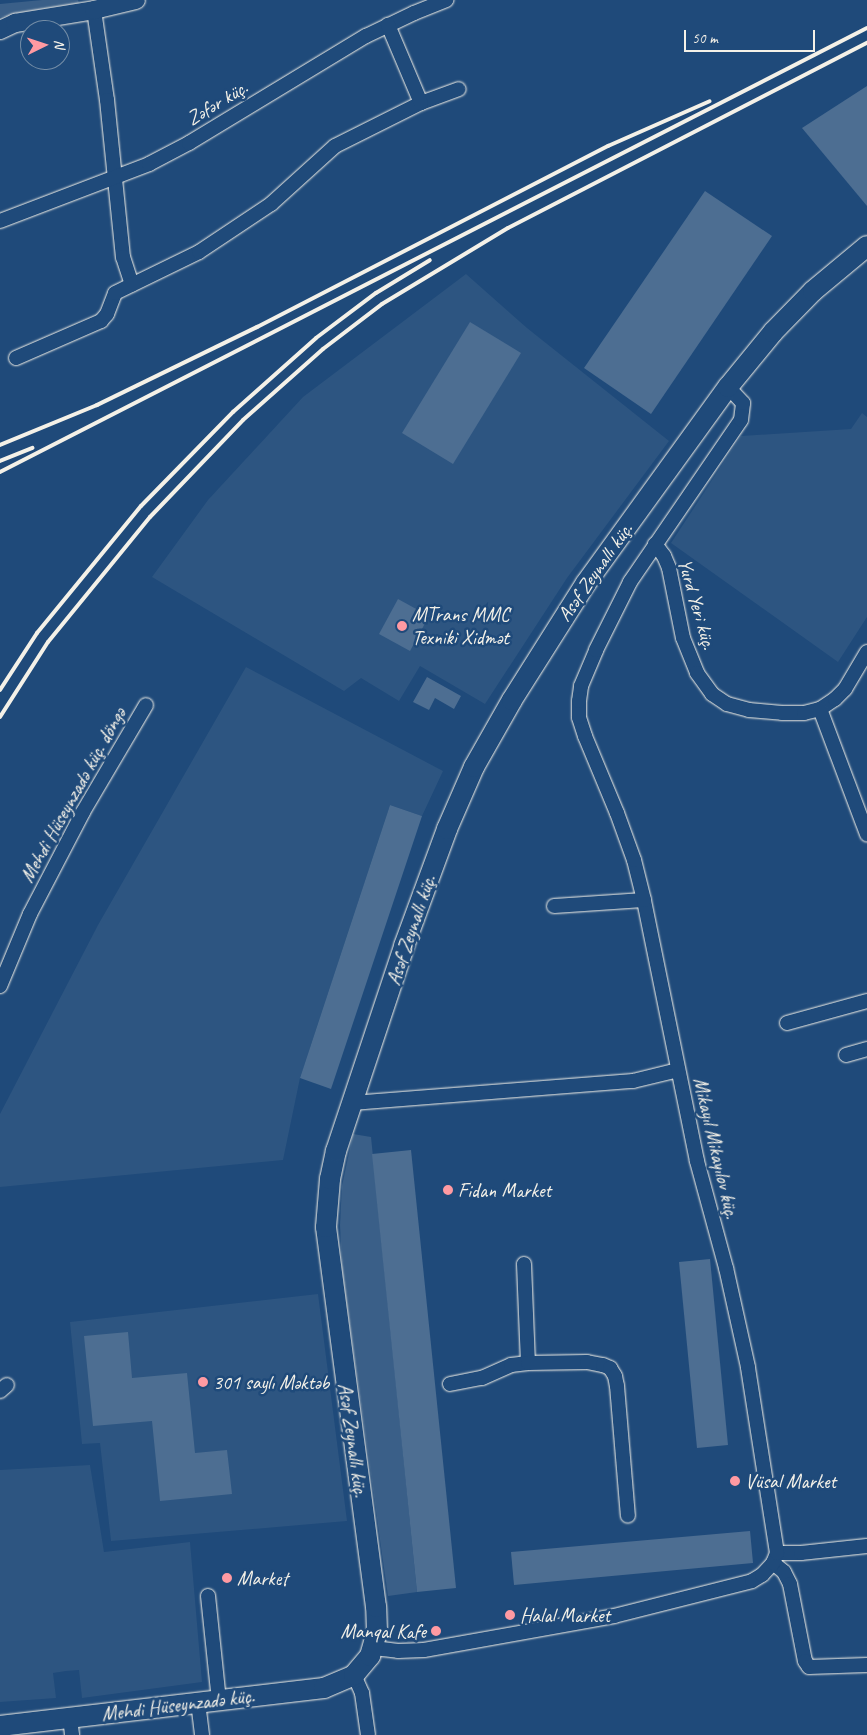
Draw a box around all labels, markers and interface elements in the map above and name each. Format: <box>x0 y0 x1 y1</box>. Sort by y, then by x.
north arrow <box>20 20 70 70</box>
scale bar <box>687 20 818 52</box>
text: 50 m <box>692 29 718 48</box>
text: N <box>51 39 68 49</box>
street label: Zəfər küç. <box>182 75 252 131</box>
street label: Asəf Zeynallı küç. <box>552 518 638 626</box>
street label: Yurd Yeri küç. <box>673 556 721 652</box>
place label: MTrans MMC Texniki Xidmət <box>412 602 509 649</box>
marker: MTrans MMC Texniki Xidmət <box>396 620 408 632</box>
street label: Mehdi Hüseynzadə küç. döngə <box>15 703 131 887</box>
street label: Asəf Zeynallı küç. <box>381 872 441 988</box>
street label: Mikayıl Mikayılov küç. <box>688 1075 744 1221</box>
place label: Fidan Market <box>458 1178 551 1202</box>
marker: Fidan Market <box>442 1184 454 1196</box>
place label: 301 saylı Məktəb <box>213 1370 329 1394</box>
marker: 301 saylı Məktəb <box>197 1376 209 1388</box>
street label: Asəf Zeynallı küç. <box>333 1381 373 1499</box>
place label: Vüsal Market <box>745 1469 837 1493</box>
marker: Vüsal Market <box>729 1475 741 1487</box>
place label: Market <box>237 1566 288 1590</box>
marker: Market <box>221 1572 233 1584</box>
place label: Halal Market <box>520 1603 610 1627</box>
marker: Halal Market <box>504 1609 516 1621</box>
place label: Manqal Kafe <box>340 1619 426 1643</box>
marker: Manqal Kafe <box>430 1625 442 1637</box>
street label: Mehdi Hüseynzadə küç. <box>100 1684 256 1726</box>

